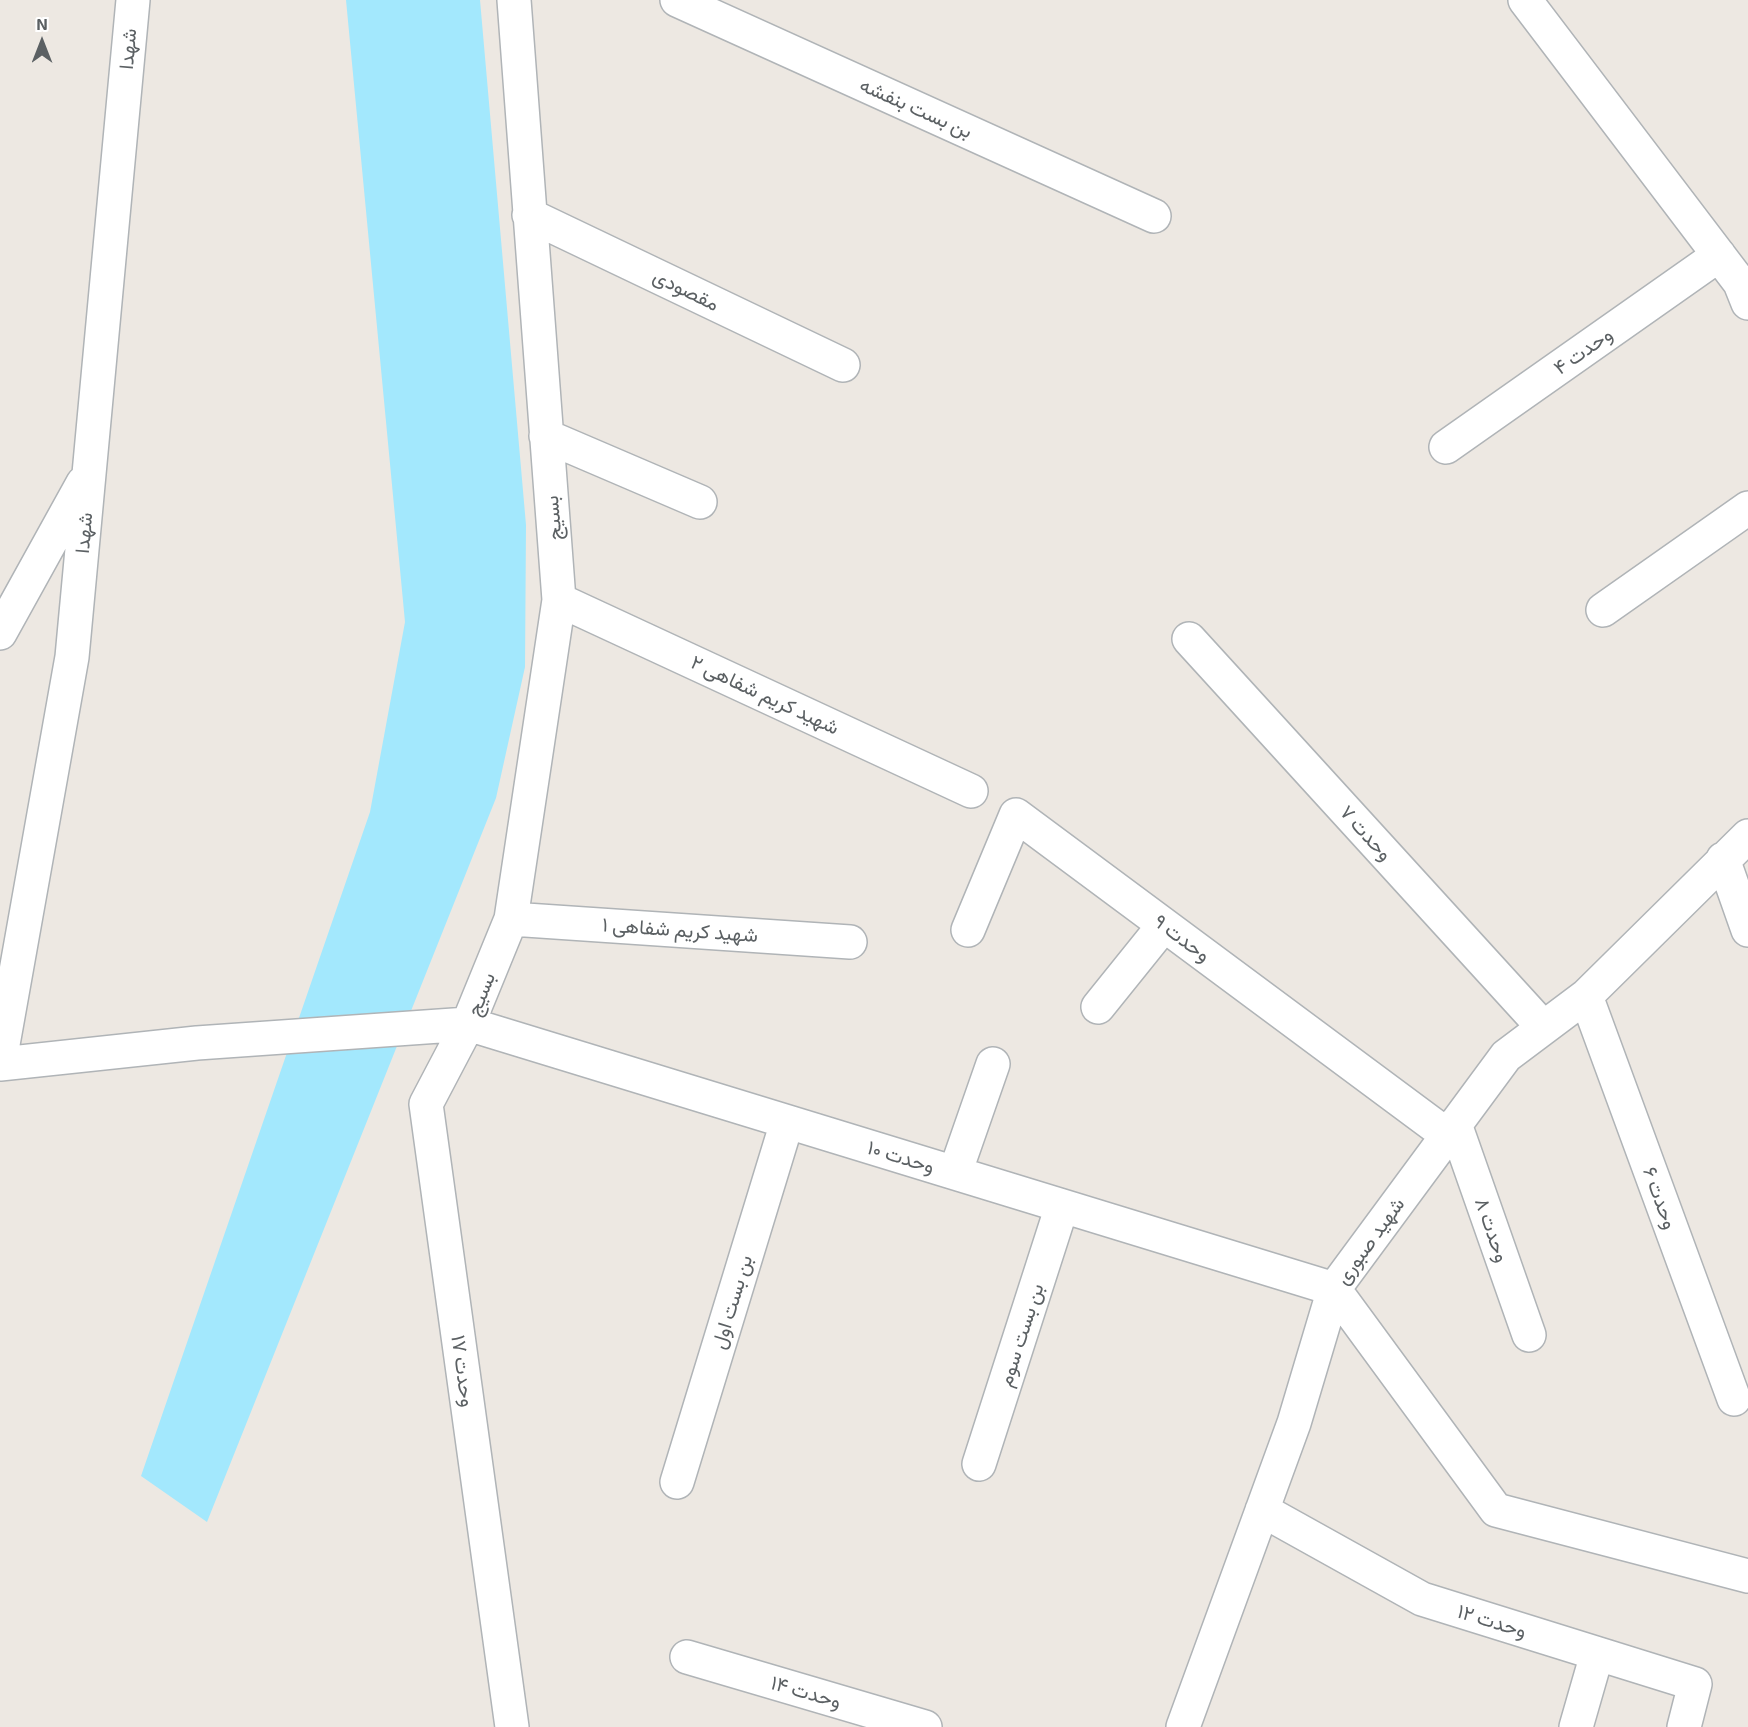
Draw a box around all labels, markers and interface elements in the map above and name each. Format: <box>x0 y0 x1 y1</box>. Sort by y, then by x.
north arrow <box>12 12 72 72</box>
text: N <box>36 14 48 33</box>
street label: شهدا <box>114 28 142 70</box>
street label: بن بست بنفشه <box>856 73 976 143</box>
street label: مقصودی <box>649 264 723 316</box>
street label: وحدت ۴ <box>1549 322 1617 380</box>
street label: بسیج <box>539 495 567 541</box>
street label: شهدا <box>70 512 98 554</box>
street label: شهید کریم شفاهی ۲ <box>687 650 843 740</box>
street label: وحدت ۷ <box>1335 800 1397 866</box>
street label: وحدت ۹ <box>1149 909 1215 967</box>
street label: شهید کریم شفاهی ۱ <box>601 913 759 947</box>
street label: بسیج <box>461 969 501 1019</box>
street label: وحدت ۱۰ <box>864 1135 938 1179</box>
street label: وحدت ۶ <box>1638 1164 1682 1232</box>
street label: شهید صبوری <box>1330 1193 1410 1289</box>
street label: وحدت ۸ <box>1470 1195 1514 1265</box>
street label: بن بست اول <box>706 1252 758 1352</box>
street label: بن بست سوم <box>993 1280 1049 1390</box>
street label: وحدت ۱۷ <box>446 1333 480 1409</box>
street label: وحدت ۱۲ <box>1454 1599 1530 1643</box>
street label: وحدت ۱۴ <box>768 1671 844 1713</box>

